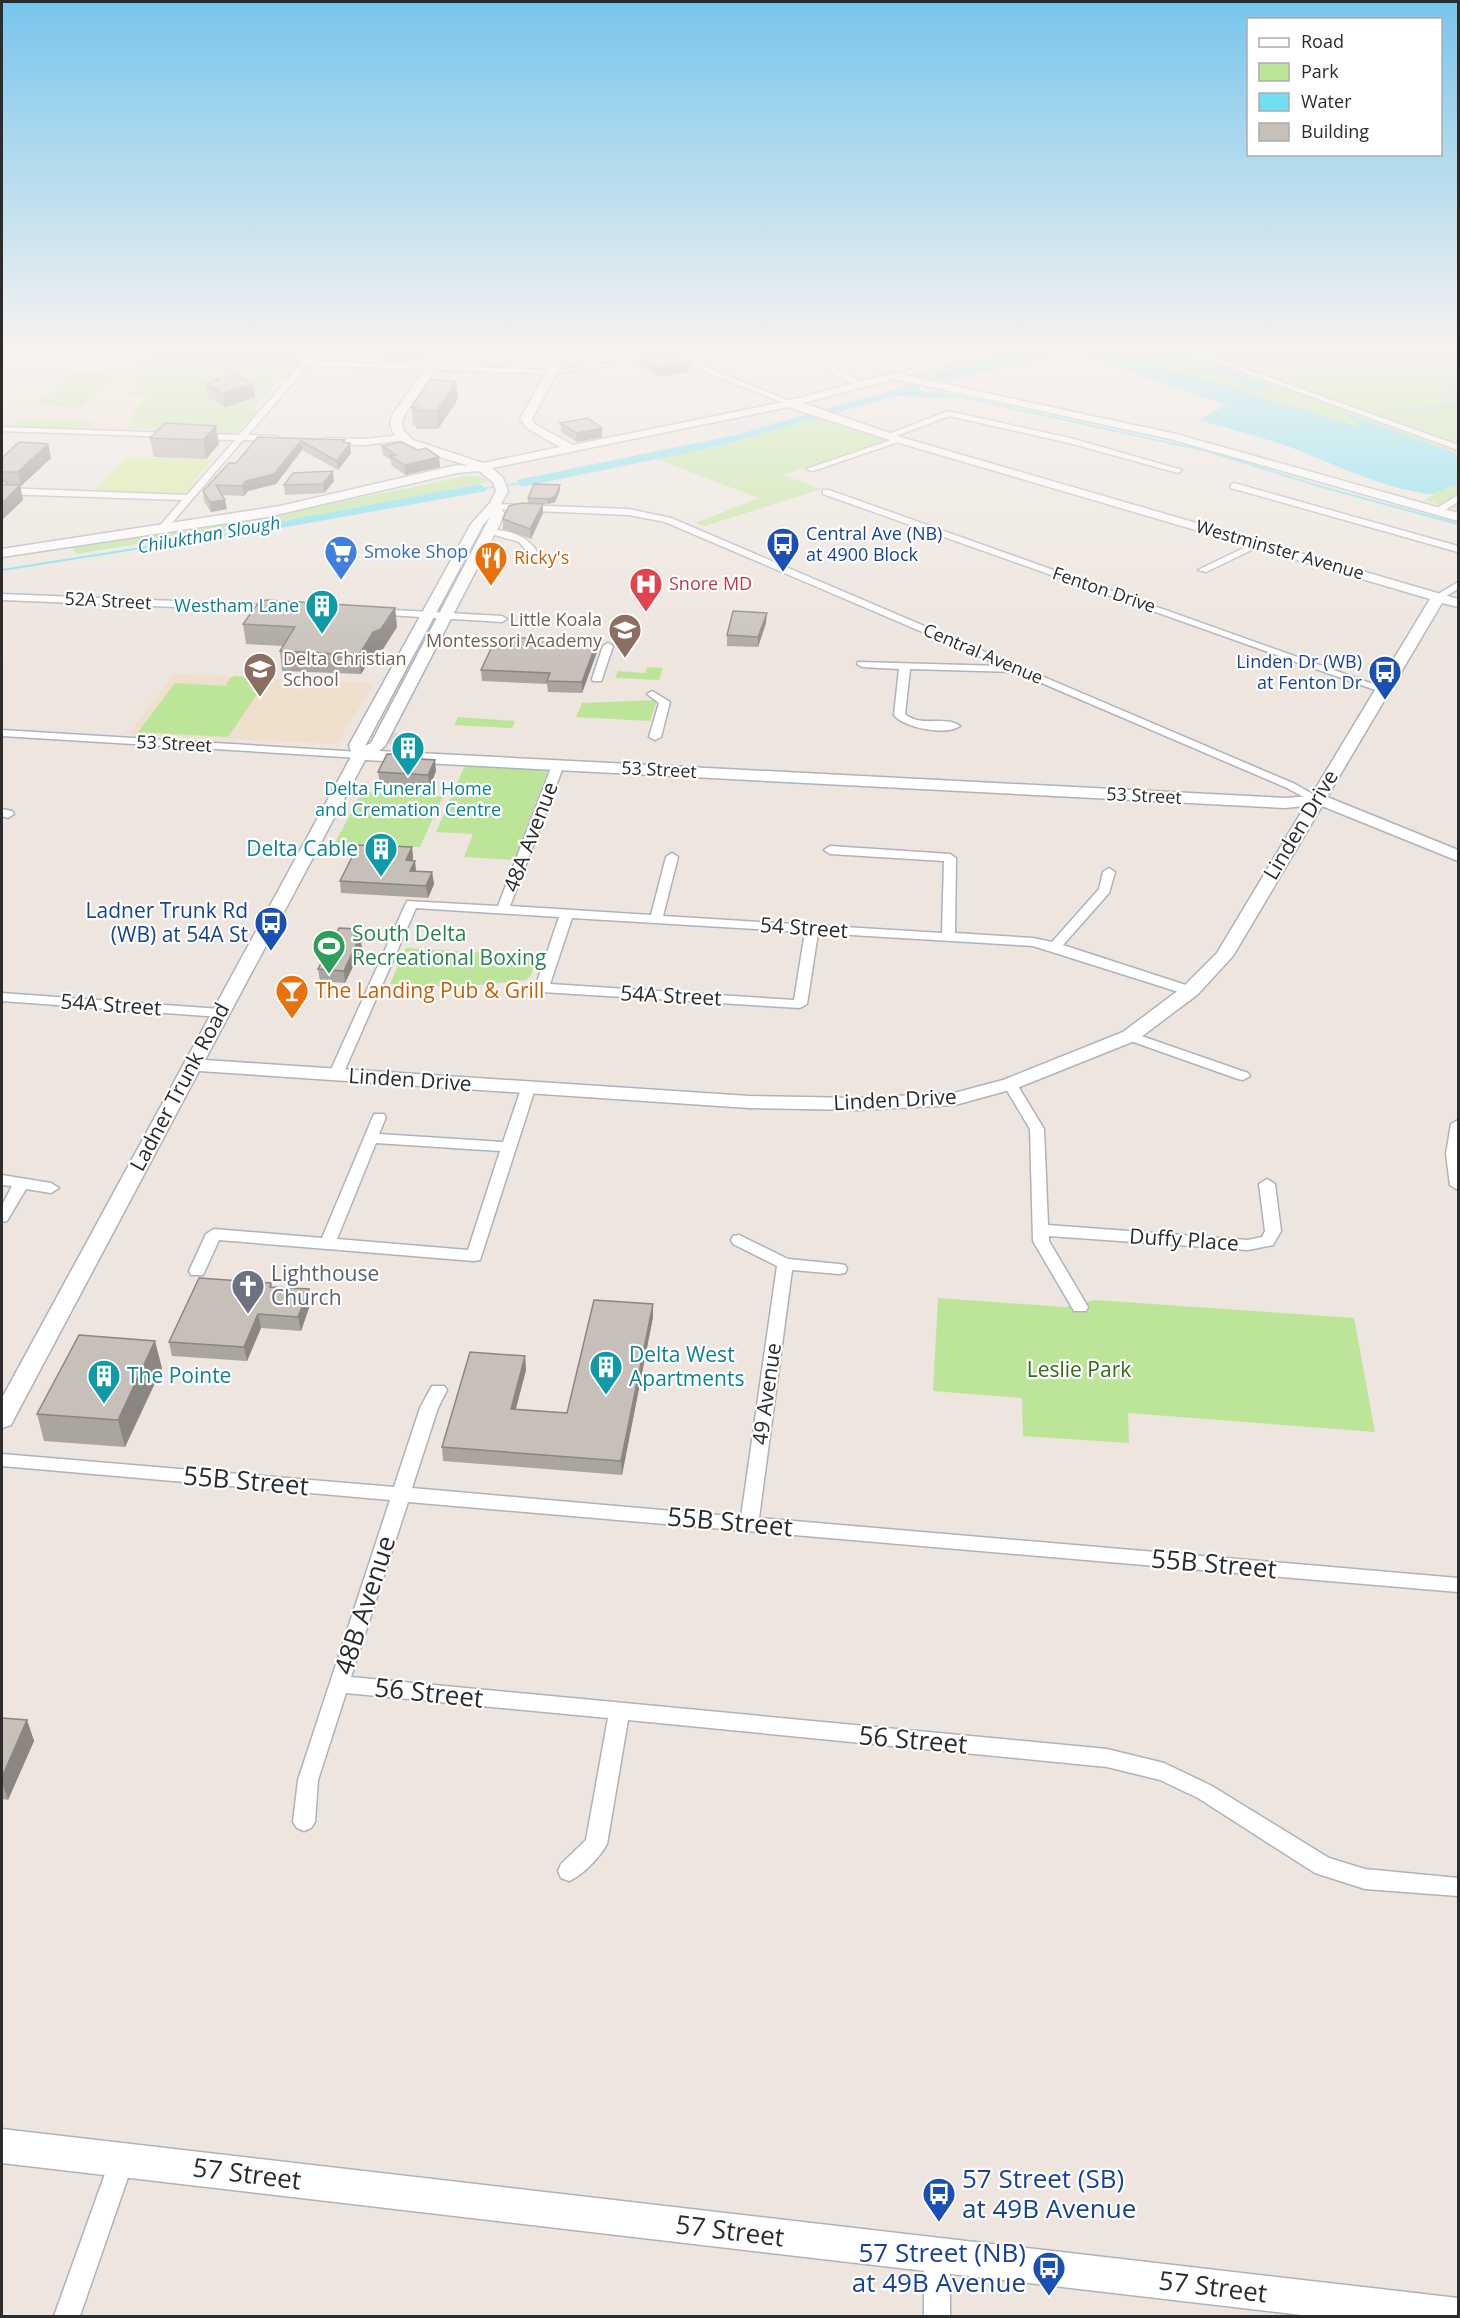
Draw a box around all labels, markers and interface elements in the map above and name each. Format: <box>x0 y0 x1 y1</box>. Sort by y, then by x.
legend <box>1247 18 1442 156</box>
text: Road <box>1301 29 1344 53</box>
text: Park <box>1301 59 1339 83</box>
text: Water <box>1301 89 1352 113</box>
text: Building <box>1301 119 1369 143</box>
water label: Chilukthan Slough <box>136 510 282 558</box>
street label: Westminster Avenue <box>1193 514 1367 585</box>
place label: Central Ave (NB) at 4900 Block <box>806 521 942 566</box>
bus stop icon: Central Ave (NB) at 4900 Block <box>765 526 801 573</box>
supermarket icon: Smoke Shop <box>323 534 359 581</box>
place label: Smoke Shop <box>364 539 468 563</box>
restaurant icon: Ricky's <box>473 540 509 587</box>
place label: Ricky's <box>514 545 569 569</box>
street label: Fenton Drive <box>1050 560 1159 618</box>
hospital icon: Snore MD <box>628 566 664 613</box>
place label: Snore MD <box>669 571 752 595</box>
street label: 52A Street <box>64 586 152 614</box>
building icon: Westham Lane <box>304 588 340 635</box>
place label: Westham Lane <box>174 593 299 617</box>
place label: Little Koala Montessori Academy <box>426 607 603 652</box>
school or university icon: Little Koala Montessori Academy <box>607 612 643 659</box>
street label: Central Avenue <box>920 617 1047 689</box>
place label: Delta Christian School <box>283 646 407 691</box>
place label: Linden Dr (WB) at Fenton Dr <box>1236 649 1363 694</box>
school or university icon: Delta Christian School <box>242 651 278 698</box>
bus stop icon: Linden Dr (WB) at Fenton Dr <box>1367 654 1403 701</box>
street label: 53 Street <box>136 729 212 757</box>
building icon: Delta Funeral Home and Cremation Centre <box>390 730 426 777</box>
street label: 53 Street <box>621 755 697 783</box>
street label: Linden Drive <box>1256 764 1344 885</box>
place label: Delta Funeral Home and Cremation Centre <box>315 776 501 821</box>
street label: 48A Avenue <box>496 778 564 896</box>
street label: 53 Street <box>1106 781 1182 809</box>
building icon: Delta Cable <box>363 831 399 878</box>
place label: Delta Cable <box>246 834 358 862</box>
place label: Ladner Trunk Rd (WB) at 54A St <box>86 896 248 948</box>
bus stop icon: Ladner Trunk Rd (WB) at 54A St <box>253 905 289 952</box>
street label: 54 Street <box>759 910 849 944</box>
place label: South Delta Recreational Boxing <box>352 919 546 971</box>
sports icon: South Delta Recreational Boxing <box>311 928 347 975</box>
bar icon: The Landing Pub & Grill <box>274 973 310 1020</box>
place label: The Landing Pub & Grill <box>315 976 544 1004</box>
street label: 54A Street <box>620 978 722 1012</box>
street label: 54A Street <box>60 986 163 1022</box>
street label: Ladner Trunk Road <box>123 998 235 1176</box>
street label: Linden Drive <box>347 1061 473 1097</box>
street label: Linden Drive <box>833 1082 957 1116</box>
street label: Duffy Place <box>1128 1221 1240 1257</box>
place label: Lighthouse Church <box>271 1259 379 1311</box>
church icon: Lighthouse Church <box>230 1268 266 1315</box>
place label: Delta West Apartments <box>629 1340 744 1392</box>
street label: 49 Avenue <box>745 1341 787 1447</box>
building icon: Delta West Apartments <box>588 1349 624 1396</box>
park label: Leslie Park <box>1027 1355 1131 1383</box>
building icon: The Pointe <box>86 1358 122 1405</box>
place label: The Pointe <box>127 1361 231 1389</box>
street label: 55B Street <box>182 1457 310 1503</box>
street label: 55B Street <box>666 1498 794 1544</box>
street label: 48B Avenue <box>325 1531 403 1679</box>
street label: 55B Street <box>1150 1540 1278 1586</box>
street label: 56 Street <box>373 1668 485 1716</box>
street label: 56 Street <box>857 1716 969 1762</box>
street label: 57 Street <box>191 2148 303 2198</box>
place label: 57 Street (SB) at 49B Avenue <box>962 2160 1136 2226</box>
bus stop icon: 57 Street (SB) at 49B Avenue <box>921 2176 957 2223</box>
street label: 57 Street <box>674 2205 786 2255</box>
place label: 57 Street (NB) at 49B Avenue <box>852 2234 1026 2300</box>
bus stop icon: 57 Street (NB) at 49B Avenue <box>1031 2250 1067 2297</box>
street label: 57 Street <box>1157 2261 1269 2311</box>

